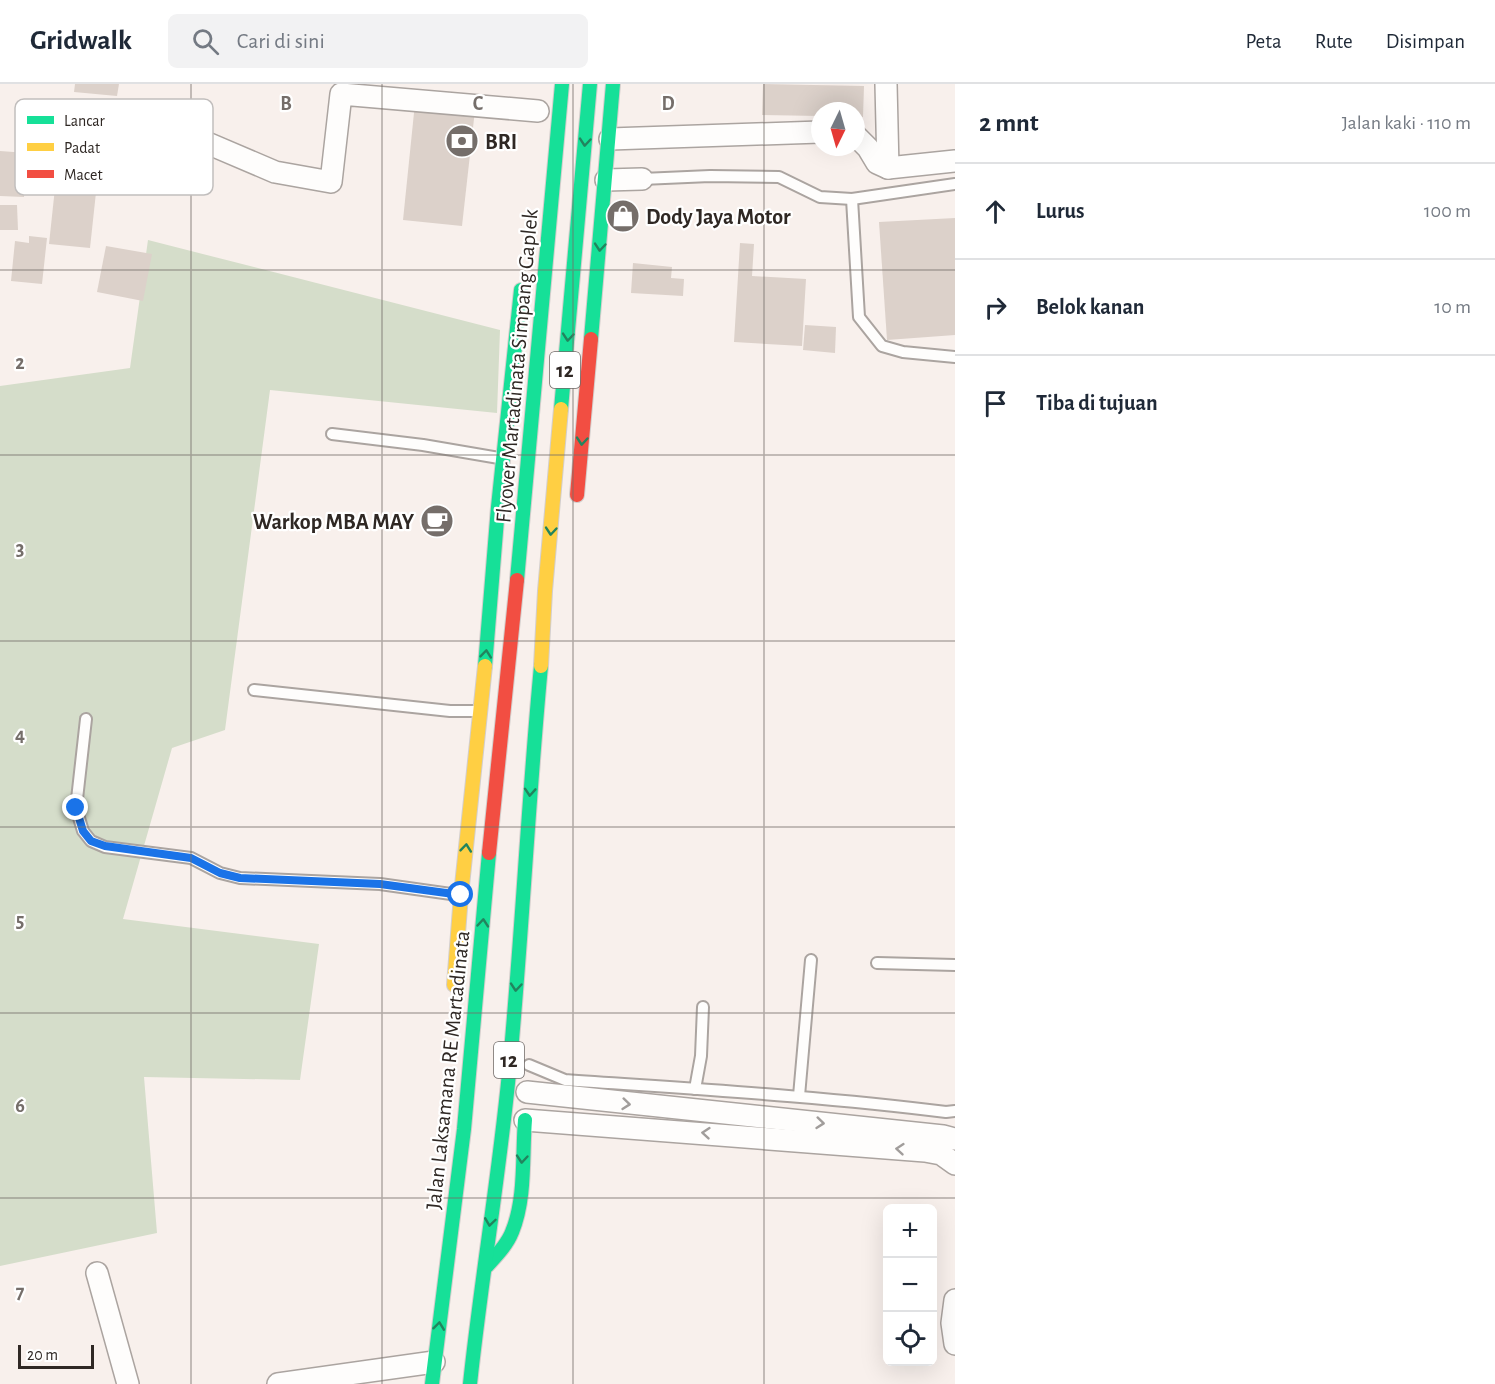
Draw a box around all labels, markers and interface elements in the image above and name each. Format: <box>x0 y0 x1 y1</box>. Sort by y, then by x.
search box <box>168 14 588 68</box>
icon: search <box>189 25 222 58</box>
text: Gridwalk <box>30 27 132 55</box>
text: Cari di sini <box>237 30 325 52</box>
text: Peta <box>1246 31 1282 52</box>
text: Rute <box>1315 31 1353 52</box>
text: Disimpan <box>1386 31 1465 52</box>
text: B <box>280 94 292 114</box>
text: C <box>473 94 484 114</box>
text: D <box>661 94 675 114</box>
legend <box>15 99 213 195</box>
north arrow <box>811 102 865 156</box>
text: 2 mnt <box>979 110 1039 136</box>
text: Lancar <box>64 113 105 129</box>
text: Jalan kaki · 110 m <box>1342 113 1471 133</box>
bank icon: BRI <box>444 123 480 159</box>
place label: BRI <box>485 131 517 153</box>
one-way arrow <box>579 138 592 147</box>
text: Padat <box>64 140 100 156</box>
text: Macet <box>64 167 102 183</box>
icon: ahead <box>979 195 1012 228</box>
shop icon: Dody Jaya Motor <box>605 198 641 234</box>
text: Lurus <box>1036 200 1085 222</box>
text: 100 m <box>1424 201 1471 221</box>
place label: Dody Jaya Motor <box>646 206 791 229</box>
street label: Flyover Martadinata Simpang Gaplek <box>492 208 542 524</box>
one-way arrow <box>594 242 607 251</box>
icon: right <box>979 291 1012 324</box>
text: Belok kanan <box>1036 296 1144 318</box>
text: 10 m <box>1434 297 1471 317</box>
one-way arrow <box>562 332 575 341</box>
road number: 12 <box>550 352 580 388</box>
text: 2 <box>15 353 25 373</box>
icon: arrive <box>979 387 1012 420</box>
text: Tiba di tujuan <box>1036 392 1158 414</box>
one-way arrow <box>576 437 589 446</box>
cafe icon: Warkop MBA MAY <box>419 503 455 539</box>
place label: Warkop MBA MAY <box>253 511 415 533</box>
one-way arrow <box>545 526 558 535</box>
text: 3 <box>16 539 24 559</box>
one-way arrow <box>479 649 492 658</box>
text: 4 <box>15 725 25 745</box>
one-way arrow <box>524 788 537 797</box>
route end <box>62 794 88 820</box>
one-way arrow <box>459 843 472 852</box>
route start <box>447 881 473 907</box>
text: 5 <box>16 911 24 931</box>
one-way arrow <box>476 919 489 928</box>
street label: Jalan Laksamana RE Martadinata <box>422 930 474 1211</box>
one-way arrow <box>510 982 523 991</box>
road number: 12 <box>494 1042 524 1078</box>
text: 6 <box>15 1096 25 1116</box>
one-way arrow <box>622 1097 631 1110</box>
one-way arrow <box>816 1116 825 1129</box>
one-way arrow <box>701 1127 710 1140</box>
one-way arrow <box>896 1143 905 1156</box>
one-way arrow <box>516 1154 529 1163</box>
map controls <box>883 1204 937 1366</box>
button: + <box>883 1204 937 1258</box>
one-way arrow <box>485 1218 497 1227</box>
button: − <box>883 1258 937 1312</box>
text: 7 <box>16 1282 25 1302</box>
button: locate <box>883 1312 937 1366</box>
one-way arrow <box>432 1321 445 1330</box>
scale bar <box>18 1342 94 1370</box>
text: 20 m <box>27 1347 58 1363</box>

